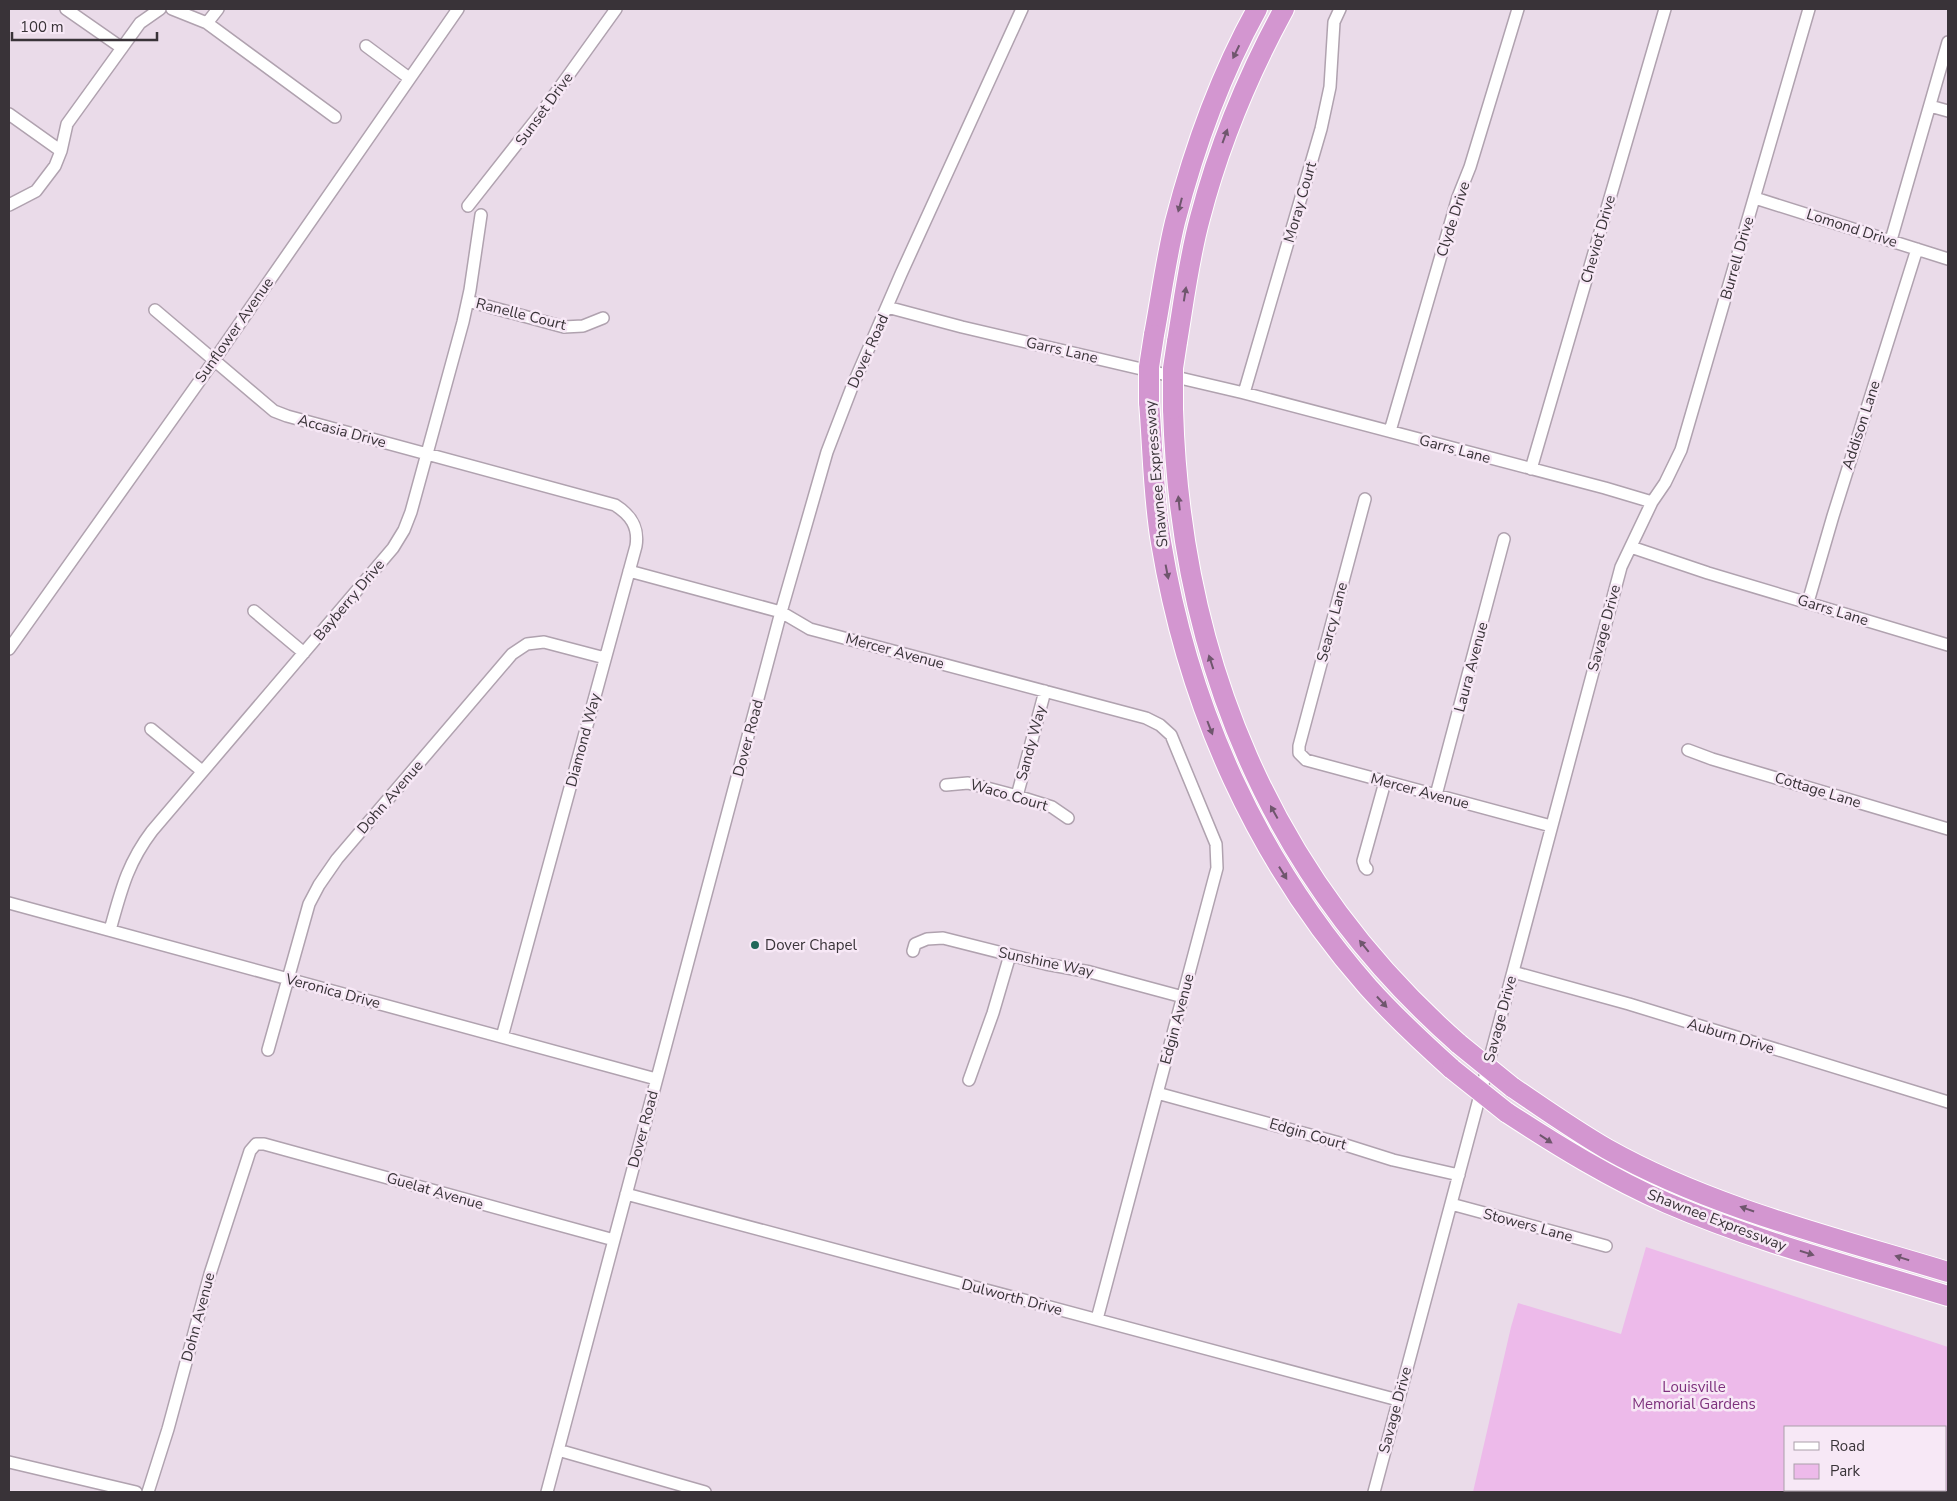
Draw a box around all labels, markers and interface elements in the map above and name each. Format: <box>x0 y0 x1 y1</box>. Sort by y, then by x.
scale bar <box>12 10 158 42</box>
text: 100 m <box>20 17 64 37</box>
one-way arrow <box>1231 45 1240 60</box>
street label: Sunset Drive <box>511 68 577 150</box>
one-way arrow <box>1222 129 1229 144</box>
street label: Moray Court <box>1279 159 1321 245</box>
street label: Clyde Drive <box>1431 179 1475 259</box>
street label: Cheviot Drive <box>1576 193 1620 285</box>
one-way arrow <box>1176 197 1184 212</box>
street label: Lomond Drive <box>1804 204 1900 252</box>
street label: Burrell Drive <box>1716 214 1758 302</box>
street label: Sunflower Avenue <box>190 273 278 387</box>
one-way arrow <box>1181 285 1189 301</box>
street label: Ranelle Court <box>474 293 569 335</box>
street label: Dover Road <box>843 311 893 391</box>
street label: Garrs Lane <box>1024 332 1100 368</box>
street label: Addison Lane <box>1837 378 1885 472</box>
street label: Shawnee Expressway <box>1140 399 1172 548</box>
street label: Accasia Drive <box>296 410 388 452</box>
street label: Garrs Lane <box>1417 430 1493 468</box>
one-way arrow <box>1175 495 1183 511</box>
street label: Bayberry Drive <box>309 555 389 645</box>
one-way arrow <box>1163 564 1171 580</box>
street label: Searcy Lane <box>1312 580 1352 664</box>
street label: Savage Drive <box>1583 582 1625 673</box>
street label: Garrs Lane <box>1795 590 1871 630</box>
street label: Laura Avenue <box>1449 620 1493 714</box>
street label: Mercer Avenue <box>844 628 946 674</box>
one-way arrow <box>1207 654 1215 669</box>
street label: Diamond Way <box>561 691 605 789</box>
street label: Dover Road <box>728 697 768 779</box>
street label: Sandy Way <box>1011 703 1051 783</box>
one-way arrow <box>1206 721 1214 736</box>
street label: Dohn Avenue <box>352 756 428 838</box>
street label: Cottage Lane <box>1772 767 1864 813</box>
street label: Mercer Avenue <box>1369 768 1471 814</box>
street label: Waco Court <box>968 774 1051 816</box>
one-way arrow <box>1269 805 1278 818</box>
one-way arrow <box>1278 867 1288 880</box>
place label: Dover Chapel <box>765 935 857 955</box>
marker: Dover Chapel <box>749 939 761 951</box>
one-way arrow <box>1359 940 1370 953</box>
street label: Sunshine Way <box>996 942 1096 982</box>
street label: Veronica Drive <box>282 968 383 1013</box>
street label: Edgin Avenue <box>1155 971 1199 1067</box>
street label: Savage Drive <box>1479 973 1521 1064</box>
one-way arrow <box>1376 996 1388 1008</box>
street label: Auburn Drive <box>1685 1013 1777 1059</box>
street label: Dover Road <box>623 1088 663 1170</box>
street label: Edgin Court <box>1267 1113 1350 1155</box>
one-way arrow <box>1540 1134 1553 1143</box>
street label: Guelat Avenue <box>384 1168 486 1214</box>
street label: Shawnee Expressway <box>1645 1184 1790 1256</box>
street label: Stowers Lane <box>1481 1203 1575 1247</box>
one-way arrow <box>1739 1205 1754 1212</box>
one-way arrow <box>1799 1249 1814 1257</box>
one-way arrow <box>1894 1253 1909 1261</box>
street label: Dohn Avenue <box>177 1270 219 1364</box>
street label: Dulworth Drive <box>959 1274 1065 1320</box>
street label: Savage Drive <box>1374 1364 1416 1455</box>
park label: Louisville Memorial Gardens <box>1632 1377 1756 1414</box>
legend <box>1784 1426 1947 1491</box>
text: Road <box>1830 1436 1865 1456</box>
text: Park <box>1830 1461 1860 1481</box>

